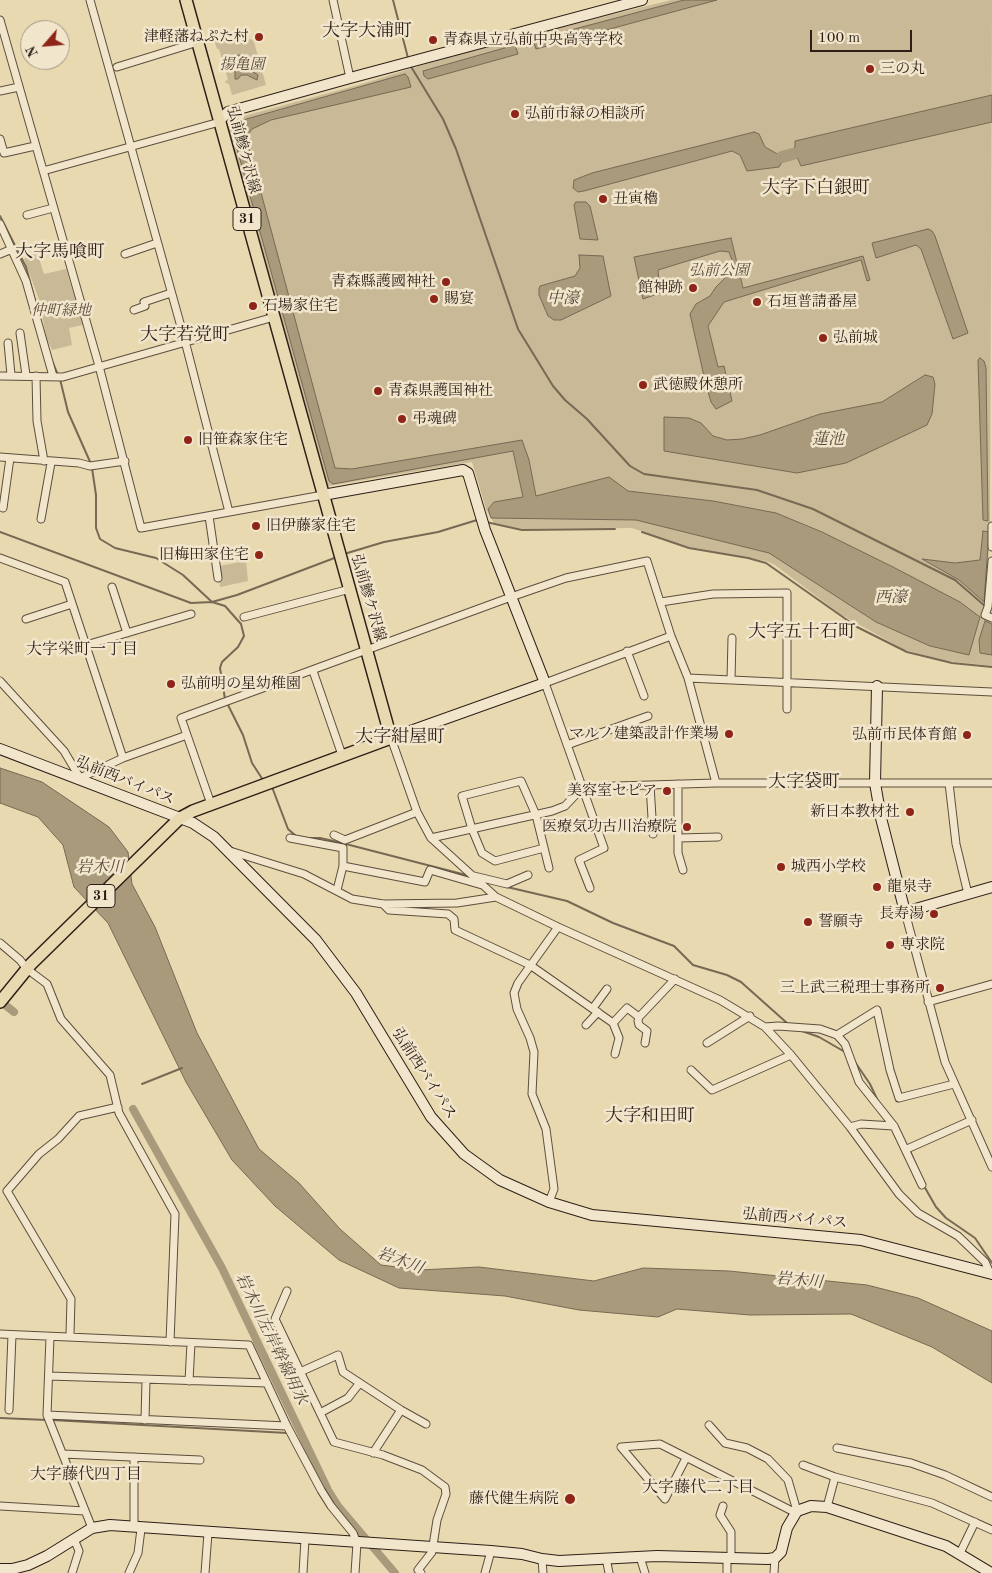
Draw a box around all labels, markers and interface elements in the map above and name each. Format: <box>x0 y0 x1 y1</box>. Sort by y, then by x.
north arrow <box>20 20 70 70</box>
district label: 大字大浦町 <box>322 20 412 42</box>
scale bar <box>812 20 914 52</box>
place label: 津軽藩ねぷた村 <box>144 28 249 46</box>
marker: 津軽藩ねぷた村 <box>253 31 265 43</box>
place label: 青森県立弘前中央高等学校 <box>443 31 623 49</box>
text: 100 m <box>818 31 860 46</box>
marker: 青森県立弘前中央高等学校 <box>427 34 439 46</box>
text: N <box>24 43 41 59</box>
park label: 揚亀園 <box>220 56 264 74</box>
place label: 三の丸 <box>880 60 925 78</box>
marker: 三の丸 <box>864 63 876 75</box>
street label: 弘前鰺ケ沢線 <box>223 104 263 196</box>
place label: 弘前市緑の相談所 <box>525 105 645 123</box>
marker: 弘前市緑の相談所 <box>509 108 521 120</box>
district label: 大字下白銀町 <box>762 177 870 199</box>
place label: 丑寅櫓 <box>613 190 658 208</box>
marker: 丑寅櫓 <box>597 193 609 205</box>
road number: 31 <box>233 208 261 230</box>
district label: 大字馬喰町 <box>15 241 105 263</box>
park label: 弘前公園 <box>689 262 749 280</box>
place label: 青森縣護國神社 <box>331 273 436 291</box>
marker: 青森縣護國神社 <box>440 276 452 288</box>
place label: 館神跡 <box>638 279 683 297</box>
marker: 館神跡 <box>687 282 699 294</box>
water label: 中濠 <box>547 289 579 309</box>
place label: 賜宴 <box>444 290 474 308</box>
marker: 賜宴 <box>428 293 440 305</box>
place label: 石垣普請番屋 <box>767 293 857 311</box>
marker: 石垣普請番屋 <box>751 296 763 308</box>
place label: 石場家住宅 <box>263 297 338 315</box>
marker: 石場家住宅 <box>247 300 259 312</box>
park label: 仲町緑地 <box>31 302 91 320</box>
district label: 大字若党町 <box>140 324 230 346</box>
place label: 弘前城 <box>833 329 878 347</box>
marker: 弘前城 <box>817 332 829 344</box>
place label: 武徳殿休憩所 <box>653 376 743 394</box>
marker: 武徳殿休憩所 <box>637 379 649 391</box>
place label: 青森県護国神社 <box>388 382 493 400</box>
marker: 青森県護国神社 <box>372 385 384 397</box>
place label: 弔魂碑 <box>412 410 457 428</box>
marker: 弔魂碑 <box>396 413 408 425</box>
water label: 蓮池 <box>812 430 844 450</box>
place label: 旧笹森家住宅 <box>198 431 288 449</box>
marker: 旧笹森家住宅 <box>182 434 194 446</box>
place label: 旧伊藤家住宅 <box>266 517 356 535</box>
marker: 旧伊藤家住宅 <box>250 520 262 532</box>
place label: 旧梅田家住宅 <box>159 546 249 564</box>
marker: 旧梅田家住宅 <box>253 549 265 561</box>
street label: 弘前鰺ケ沢線 <box>347 552 389 644</box>
water label: 西濠 <box>875 588 907 608</box>
district label: 大字五十石町 <box>748 621 856 643</box>
district label: 大字栄町一丁目 <box>26 640 138 660</box>
place label: 弘前明の星幼稚園 <box>181 675 301 693</box>
marker: 弘前明の星幼稚園 <box>165 678 177 690</box>
place label: マルノ建築設計作業場 <box>569 725 719 743</box>
district label: 大字紺屋町 <box>355 726 445 748</box>
place label: 弘前市民体育館 <box>852 726 957 744</box>
marker: マルノ建築設計作業場 <box>723 728 735 740</box>
marker: 弘前市民体育館 <box>961 729 973 741</box>
street label: 弘前西バイパス <box>73 753 177 809</box>
district label: 大字袋町 <box>768 771 840 793</box>
place label: 美容室セピア <box>567 782 657 800</box>
marker: 美容室セピア <box>661 785 673 797</box>
place label: 新日本教材社 <box>810 803 900 821</box>
marker: 新日本教材社 <box>904 806 916 818</box>
place label: 医療気功古川治療院 <box>542 818 677 836</box>
marker: 医療気功古川治療院 <box>681 821 693 833</box>
water label: 岩木川 <box>76 858 124 878</box>
place label: 城西小学校 <box>791 858 866 876</box>
marker: 城西小学校 <box>775 861 787 873</box>
place label: 龍泉寺 <box>887 878 932 896</box>
marker: 龍泉寺 <box>871 881 883 893</box>
road number: 31 <box>87 884 115 908</box>
place label: 長寿湯 <box>879 905 924 923</box>
marker: 長寿湯 <box>928 908 940 920</box>
place label: 誓願寺 <box>818 913 863 931</box>
marker: 誓願寺 <box>802 916 814 928</box>
place label: 専求院 <box>900 936 945 954</box>
marker: 専求院 <box>884 939 896 951</box>
place label: 三上武三税理士事務所 <box>780 979 930 997</box>
marker: 三上武三税理士事務所 <box>934 982 946 994</box>
street label: 弘前西バイパス <box>388 1025 460 1123</box>
district label: 大字和田町 <box>605 1105 695 1127</box>
street label: 弘前西バイパス <box>742 1205 848 1233</box>
water label: 岩木川 <box>374 1244 426 1278</box>
water label: 岩木川 <box>774 1269 824 1293</box>
water label: 岩木川左岸幹線用水 <box>231 1270 311 1408</box>
district label: 大字藤代四丁目 <box>30 1465 142 1485</box>
district label: 大字藤代二丁目 <box>642 1478 754 1498</box>
place label: 藤代健生病院 <box>469 1490 559 1508</box>
marker: 藤代健生病院 <box>563 1492 577 1506</box>

